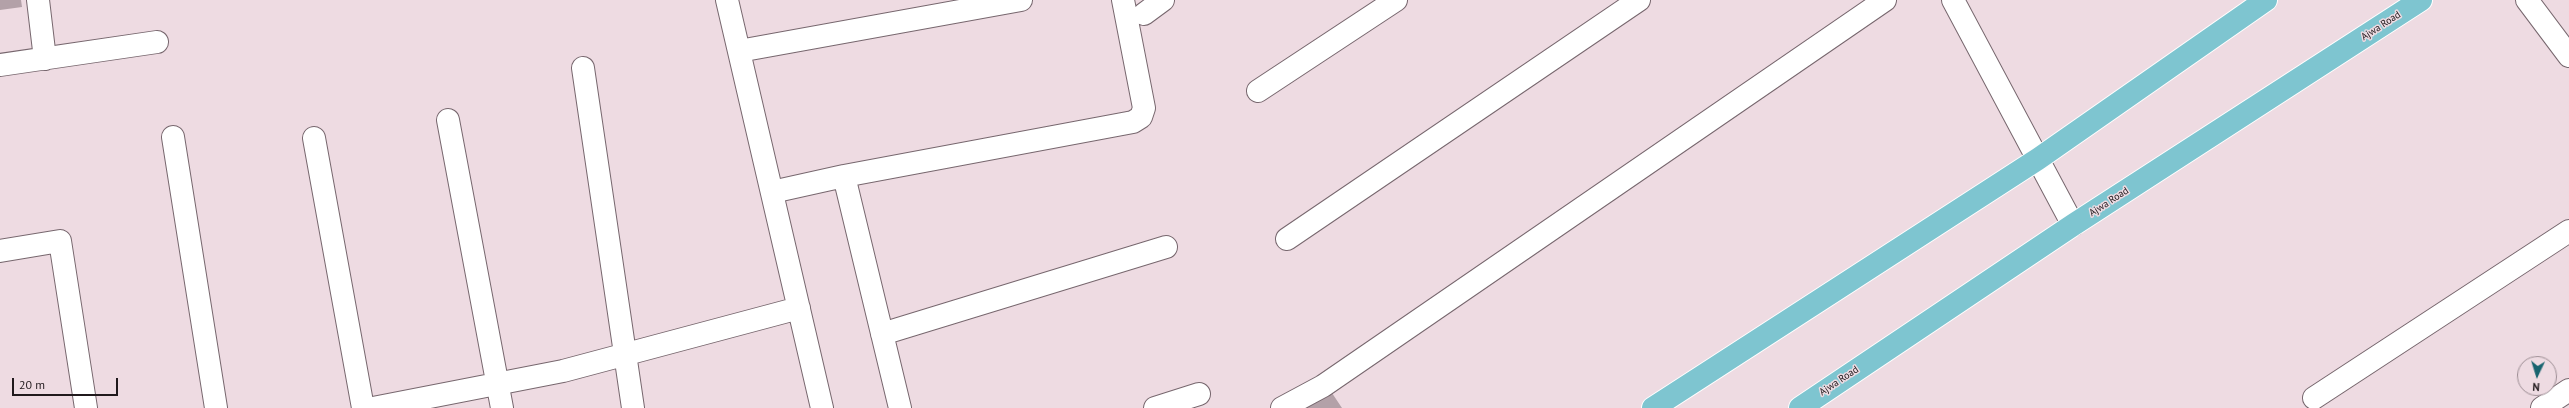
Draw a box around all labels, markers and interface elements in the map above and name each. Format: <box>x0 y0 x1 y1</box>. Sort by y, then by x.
street label: Ajwa Road <box>2359 9 2403 43</box>
street label: Ajwa Road <box>2087 185 2131 219</box>
north arrow <box>2517 356 2557 396</box>
street label: Ajwa Road <box>1817 364 1861 398</box>
scale bar <box>14 370 120 396</box>
text: 20 m <box>19 377 45 392</box>
text: N <box>2532 380 2540 394</box>

